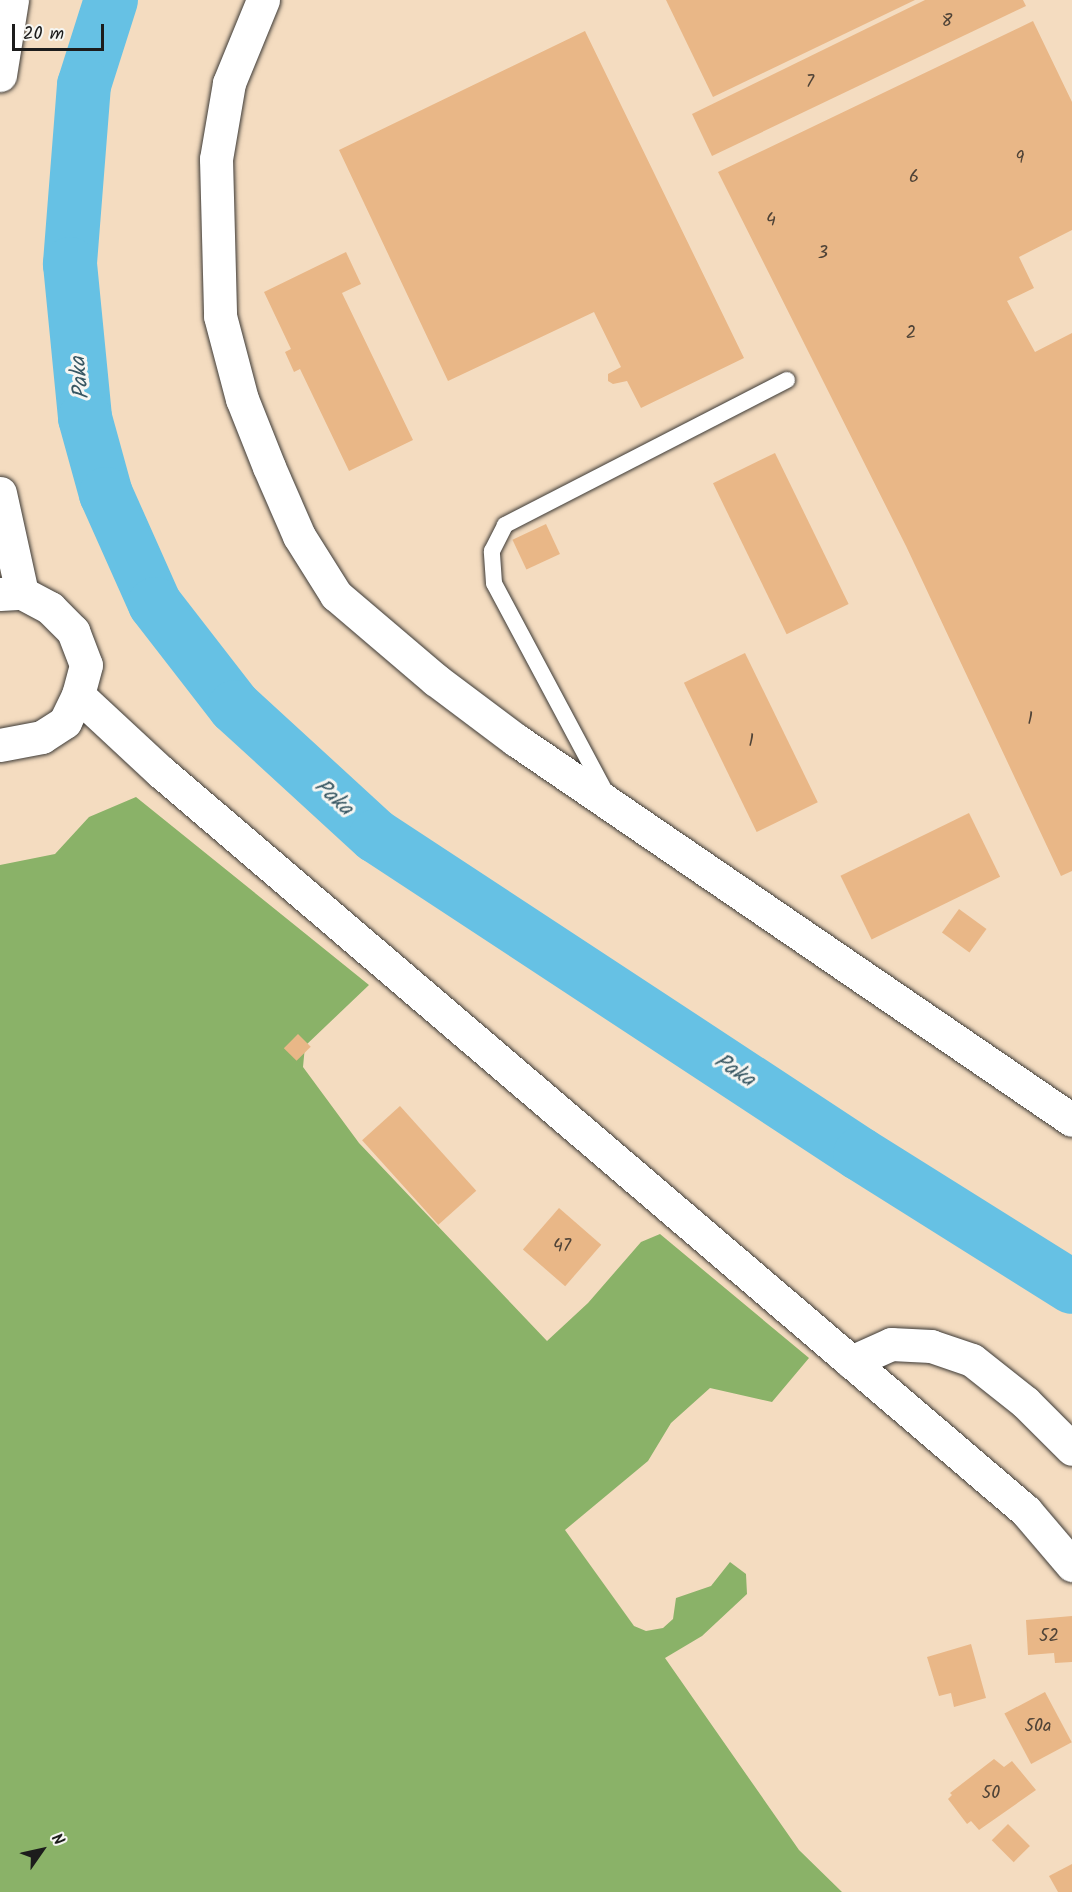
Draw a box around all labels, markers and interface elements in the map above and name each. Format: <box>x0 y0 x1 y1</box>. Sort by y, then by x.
house number: 8 <box>942 11 952 33</box>
scale bar <box>15 12 106 50</box>
text: 20 m <box>23 20 64 49</box>
house number: 7 <box>806 72 814 94</box>
house number: 9 <box>1016 148 1024 170</box>
house number: 6 <box>909 167 919 189</box>
house number: 4 <box>766 210 776 232</box>
house number: 3 <box>818 243 828 265</box>
house number: 2 <box>906 323 916 345</box>
water label: Paka <box>66 355 96 401</box>
house number: 1 <box>1027 709 1033 731</box>
house number: 1 <box>748 731 754 753</box>
water label: Paka <box>308 774 358 822</box>
water label: Paka <box>709 1048 759 1094</box>
house number: 47 <box>553 1236 571 1258</box>
house number: 52 <box>1039 1626 1059 1648</box>
house number: 50a <box>1024 1716 1052 1738</box>
house number: 50 <box>982 1783 1000 1805</box>
north arrow <box>12 1820 72 1880</box>
text: N <box>44 1828 71 1851</box>

